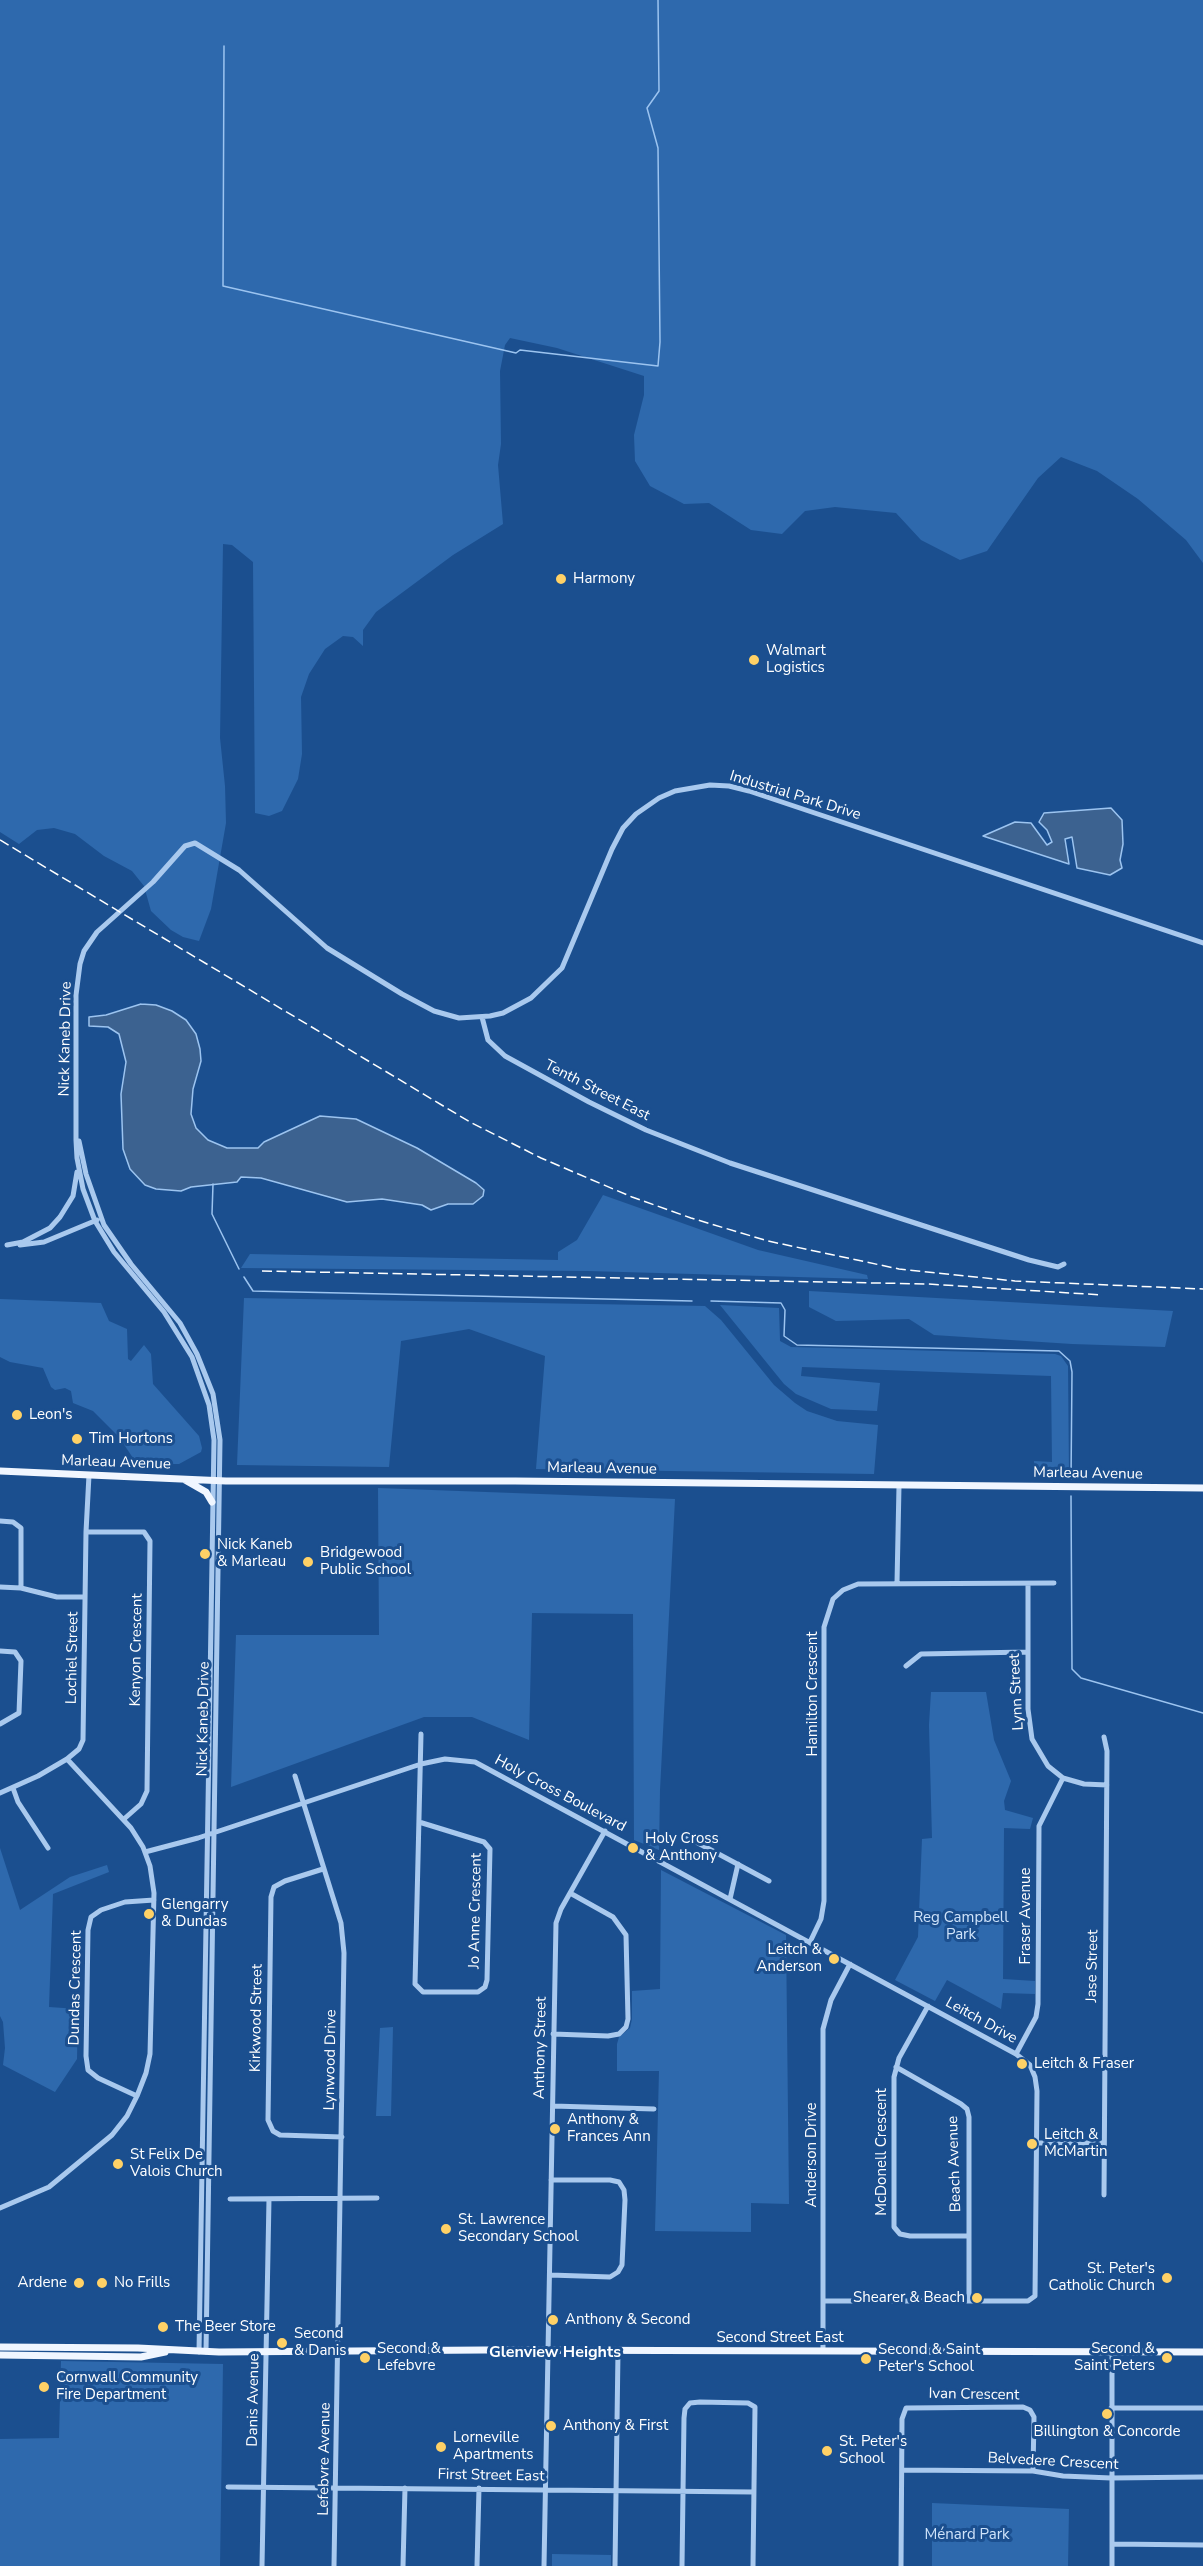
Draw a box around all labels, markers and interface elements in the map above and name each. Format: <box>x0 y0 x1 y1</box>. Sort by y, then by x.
place label: Harmony <box>573 570 635 588</box>
marker: Harmony <box>554 572 568 586</box>
place label: Walmart Logistics <box>766 642 826 677</box>
marker: Walmart Logistics <box>747 653 761 667</box>
street label: Industrial Park Drive <box>727 767 863 825</box>
street label: Nick Kaneb Drive <box>56 981 76 1097</box>
street label: Tenth Street East <box>541 1057 653 1125</box>
place label: Leon's <box>29 1406 72 1424</box>
marker: Leon's <box>10 1408 24 1422</box>
place label: Tim Hortons <box>89 1430 173 1448</box>
marker: Tim Hortons <box>70 1432 84 1446</box>
street label: Marleau Avenue <box>61 1452 171 1474</box>
street label: Marleau Avenue <box>547 1459 657 1479</box>
street label: Marleau Avenue <box>1033 1464 1143 1484</box>
place label: Nick Kaneb & Marleau <box>217 1536 292 1571</box>
place label: Bridgewood Public School <box>320 1544 411 1579</box>
marker: Nick Kaneb & Marleau <box>198 1547 212 1561</box>
marker: Bridgewood Public School <box>301 1555 315 1569</box>
street label: Kenyon Crescent <box>127 1593 147 1707</box>
street label: Lochiel Street <box>63 1612 83 1704</box>
street label: Hamilton Crescent <box>804 1632 822 1756</box>
street label: Lynn Street <box>1006 1653 1028 1731</box>
street label: Nick Kaneb Drive <box>194 1661 214 1777</box>
street label: Holy Cross Boulevard <box>491 1752 629 1836</box>
place label: Holy Cross & Anthony <box>645 1830 719 1865</box>
marker: Holy Cross & Anthony <box>626 1841 640 1855</box>
street label: Jo Anne Crescent <box>466 1853 486 1969</box>
street label: Fraser Avenue <box>1017 1868 1035 1964</box>
place label: Glengarry & Dundas <box>161 1896 228 1931</box>
marker: Glengarry & Dundas <box>142 1907 156 1921</box>
park label: Reg Campbell Park <box>913 1909 1009 1944</box>
street label: Jase Street <box>1083 1929 1103 2003</box>
street label: Dundas Crescent <box>66 1930 86 2046</box>
place label: Leitch & Anderson <box>756 1941 822 1976</box>
marker: Leitch & Anderson <box>827 1952 841 1966</box>
street label: Kirkwood Street <box>247 1964 267 2072</box>
street label: Leitch Drive <box>942 1994 1020 2048</box>
street label: Anthony Street <box>531 1997 551 2099</box>
street label: Lynwood Drive <box>321 2009 341 2111</box>
place label: Leitch & Fraser <box>1034 2055 1134 2073</box>
marker: Leitch & Fraser <box>1015 2057 1029 2071</box>
street label: McDonell Crescent <box>873 2088 891 2216</box>
street label: Anderson Drive <box>803 2103 821 2207</box>
place label: Anthony & Frances Ann <box>567 2111 651 2146</box>
street label: Beach Avenue <box>944 2115 966 2213</box>
marker: Anthony & Frances Ann <box>548 2122 562 2136</box>
place label: Leitch & McMartin <box>1044 2126 1108 2161</box>
marker: Leitch & McMartin <box>1025 2137 1039 2151</box>
place label: St Felix De Valois Church <box>130 2146 222 2181</box>
marker: St Felix De Valois Church <box>111 2157 125 2171</box>
place label: St. Lawrence Secondary School <box>458 2211 579 2246</box>
marker: St. Lawrence Secondary School <box>439 2222 453 2236</box>
place label: St. Peter's Catholic Church <box>1049 2260 1155 2295</box>
marker: St. Peter's Catholic Church <box>1160 2271 1174 2285</box>
place label: Ardene <box>18 2274 67 2292</box>
place label: No Frills <box>114 2274 170 2292</box>
marker: Ardene <box>72 2276 86 2290</box>
marker: No Frills <box>95 2276 109 2290</box>
place label: Shearer & Beach <box>853 2289 965 2307</box>
marker: Shearer & Beach <box>970 2291 984 2305</box>
place label: Anthony & Second <box>565 2311 690 2329</box>
marker: Anthony & Second <box>546 2313 560 2327</box>
place label: The Beer Store <box>175 2318 276 2336</box>
marker: The Beer Store <box>156 2320 170 2334</box>
place label: Second & Danis <box>294 2325 347 2360</box>
street label: Second Street East <box>716 2329 844 2347</box>
marker: Second & Danis <box>275 2336 289 2350</box>
place label: Second & Lefebvre <box>377 2340 441 2375</box>
place label: Second & Saint Peters <box>1074 2340 1155 2375</box>
place label: Second & Saint Peter's School <box>878 2341 980 2376</box>
district label: Glenview Heights <box>489 2343 621 2363</box>
marker: Second & Lefebvre <box>358 2351 372 2365</box>
marker: Second & Saint Peters <box>1160 2351 1174 2365</box>
marker: Second & Saint Peter's School <box>859 2352 873 2366</box>
street label: Danis Avenue <box>244 2353 264 2447</box>
place label: Cornwall Community Fire Department <box>56 2369 198 2404</box>
marker: Cornwall Community Fire Department <box>37 2380 51 2394</box>
street label: Ivan Crescent <box>928 2385 1020 2405</box>
street label: Lefebvre Avenue <box>315 2402 335 2516</box>
marker: Billington & Concorde <box>1100 2407 1114 2421</box>
place label: Anthony & First <box>563 2417 668 2435</box>
marker: Anthony & First <box>544 2419 558 2433</box>
place label: Billington & Concorde <box>1034 2423 1180 2441</box>
place label: Lorneville Apartments <box>453 2429 533 2464</box>
place label: St. Peter's School <box>839 2433 907 2468</box>
marker: Lorneville Apartments <box>434 2440 448 2454</box>
marker: St. Peter's School <box>820 2444 834 2458</box>
street label: Belvedere Crescent <box>987 2450 1119 2474</box>
street label: First Street East <box>437 2466 545 2486</box>
park label: Ménard Park <box>924 2526 1010 2544</box>

